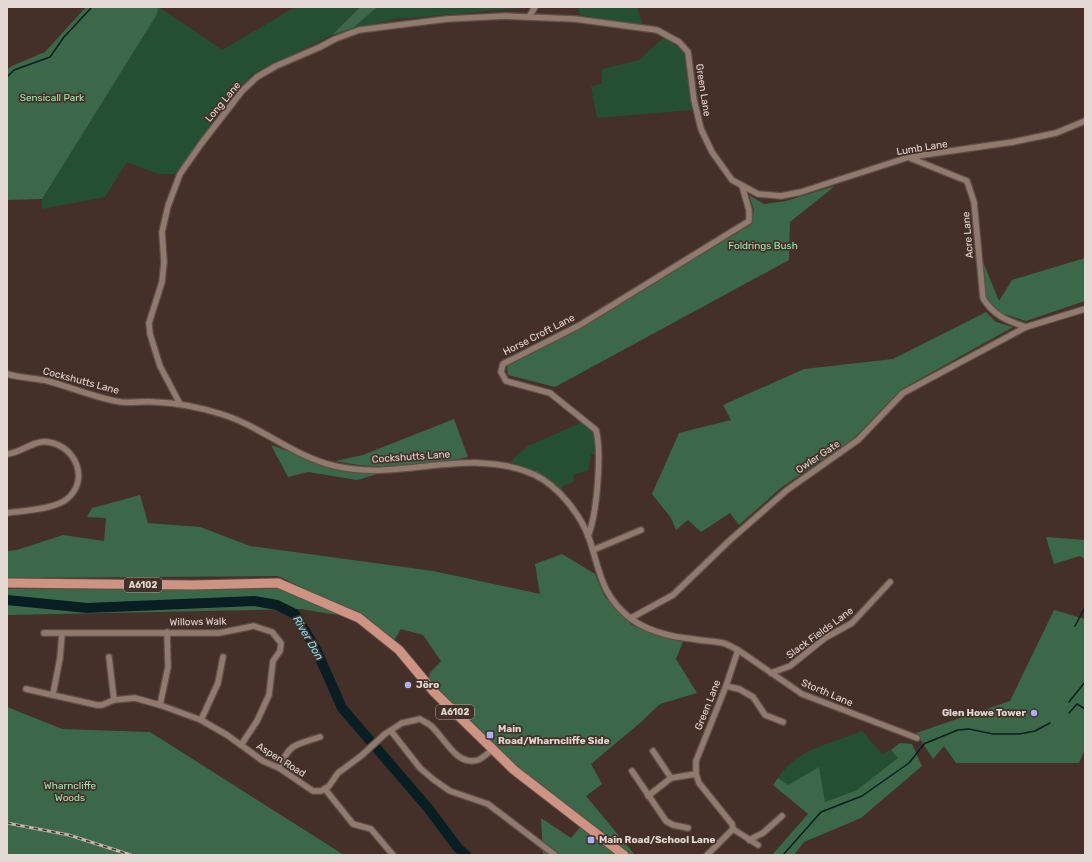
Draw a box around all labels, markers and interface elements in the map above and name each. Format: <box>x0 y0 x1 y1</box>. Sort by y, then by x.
street label: Green Lane <box>693 63 713 118</box>
street label: Long Lane <box>203 79 243 124</box>
park label: Sensicall Park <box>20 92 85 104</box>
street label: Lumb Lane <box>896 138 949 158</box>
street label: Acre Lane <box>960 211 976 259</box>
park label: Foldrings Bush <box>728 240 798 252</box>
street label: Horse Croft Lane <box>501 312 577 358</box>
street label: Cockshutts Lane <box>42 365 121 397</box>
street label: Owler Gate <box>794 438 843 476</box>
street label: Cockshutts Lane <box>371 448 451 466</box>
road number: A6102 <box>124 578 162 592</box>
street label: Slack Fields Lane <box>784 604 856 661</box>
water label: River Don <box>290 613 326 663</box>
street label: Willows Walk <box>169 615 227 628</box>
street label: Storth Lane <box>799 677 855 709</box>
street label: Green Lane <box>693 678 724 732</box>
place label: Jöro <box>416 679 439 691</box>
marker: Jöro <box>403 680 413 690</box>
road number: A6102 <box>436 705 474 719</box>
place label: Glen Howe Tower <box>942 707 1026 719</box>
marker: Glen Howe Tower <box>1029 708 1039 718</box>
place label: Main Road/Wharncliffe Side <box>498 723 610 747</box>
marker: Main Road/Wharncliffe Side <box>485 730 495 740</box>
street label: Aspen Road <box>254 740 308 780</box>
park label: Wharncliffe Woods <box>44 780 97 804</box>
place label: Main Road/School Lane <box>599 834 715 846</box>
marker: Main Road/School Lane <box>586 835 596 845</box>

